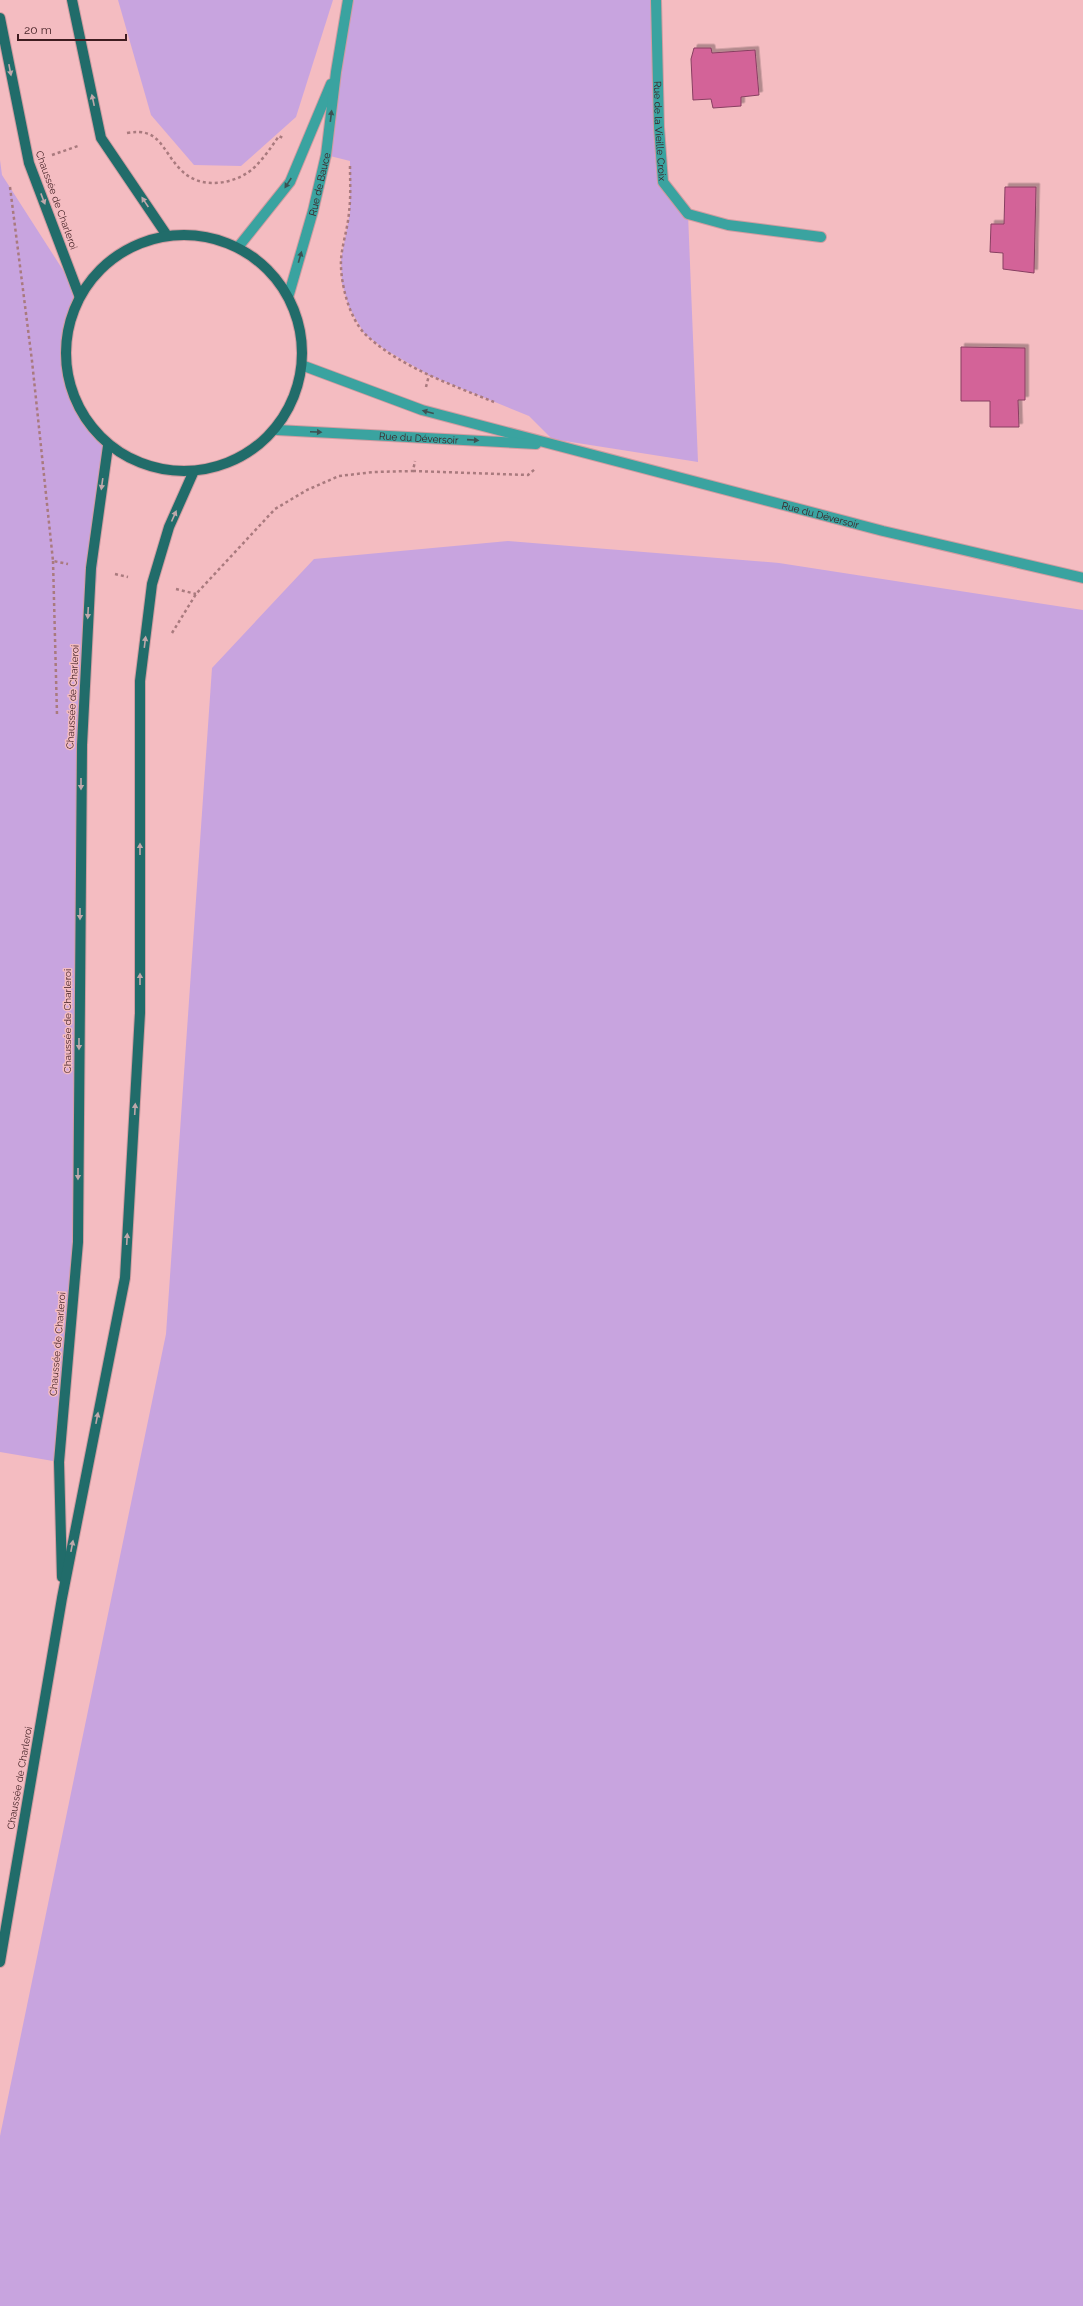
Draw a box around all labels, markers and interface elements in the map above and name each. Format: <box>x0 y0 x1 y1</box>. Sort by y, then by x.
scale bar <box>18 16 126 42</box>
text: 20 m <box>24 23 52 37</box>
one-way arrow <box>8 64 14 76</box>
street label: Rue de la Vieille Croix <box>652 81 668 181</box>
one-way arrow <box>90 94 96 106</box>
one-way arrow <box>328 110 334 122</box>
street label: Chaussée de Charleroi <box>34 149 80 251</box>
street label: Rue de Bauce <box>307 151 332 217</box>
one-way arrow <box>284 178 292 188</box>
one-way arrow <box>40 194 46 206</box>
one-way arrow <box>141 196 148 208</box>
one-way arrow <box>297 250 303 262</box>
one-way arrow <box>421 408 434 414</box>
one-way arrow <box>310 428 322 435</box>
street label: Rue du Déversoir <box>379 431 459 446</box>
one-way arrow <box>467 437 479 444</box>
one-way arrow <box>99 478 105 490</box>
street label: Rue du Déversoir <box>781 500 861 531</box>
one-way arrow <box>171 511 177 522</box>
one-way arrow <box>85 607 92 619</box>
one-way arrow <box>142 636 148 648</box>
street label: Chaussée de Charleroi <box>64 645 81 749</box>
one-way arrow <box>78 778 84 791</box>
one-way arrow <box>137 842 143 855</box>
one-way arrow <box>77 908 83 921</box>
street label: Chaussée de Charleroi <box>62 969 73 1073</box>
one-way arrow <box>137 972 143 985</box>
one-way arrow <box>76 1038 82 1051</box>
one-way arrow <box>131 1103 138 1115</box>
one-way arrow <box>75 1168 81 1181</box>
one-way arrow <box>124 1232 130 1245</box>
street label: Chaussée de Charleroi <box>47 1292 68 1397</box>
one-way arrow <box>95 1412 101 1424</box>
one-way arrow <box>70 1539 76 1552</box>
street label: Chaussée de Charleroi <box>5 1726 34 1830</box>

